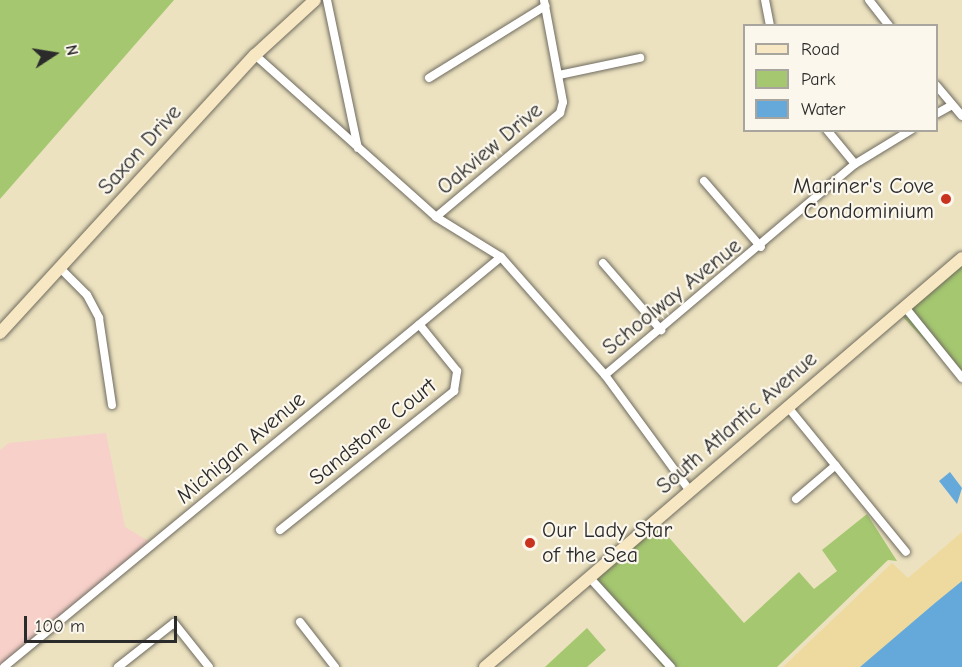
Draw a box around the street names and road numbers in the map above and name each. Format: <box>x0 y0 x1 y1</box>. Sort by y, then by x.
street label: Oakview Drive <box>432 97 548 201</box>
street label: Saxon Drive <box>93 100 187 200</box>
street label: Schoolway Avenue <box>597 233 747 361</box>
street label: South Atlantic Avenue <box>651 346 823 500</box>
street label: Sandstone Court <box>304 373 442 491</box>
street label: Michigan Avenue <box>171 386 311 510</box>

